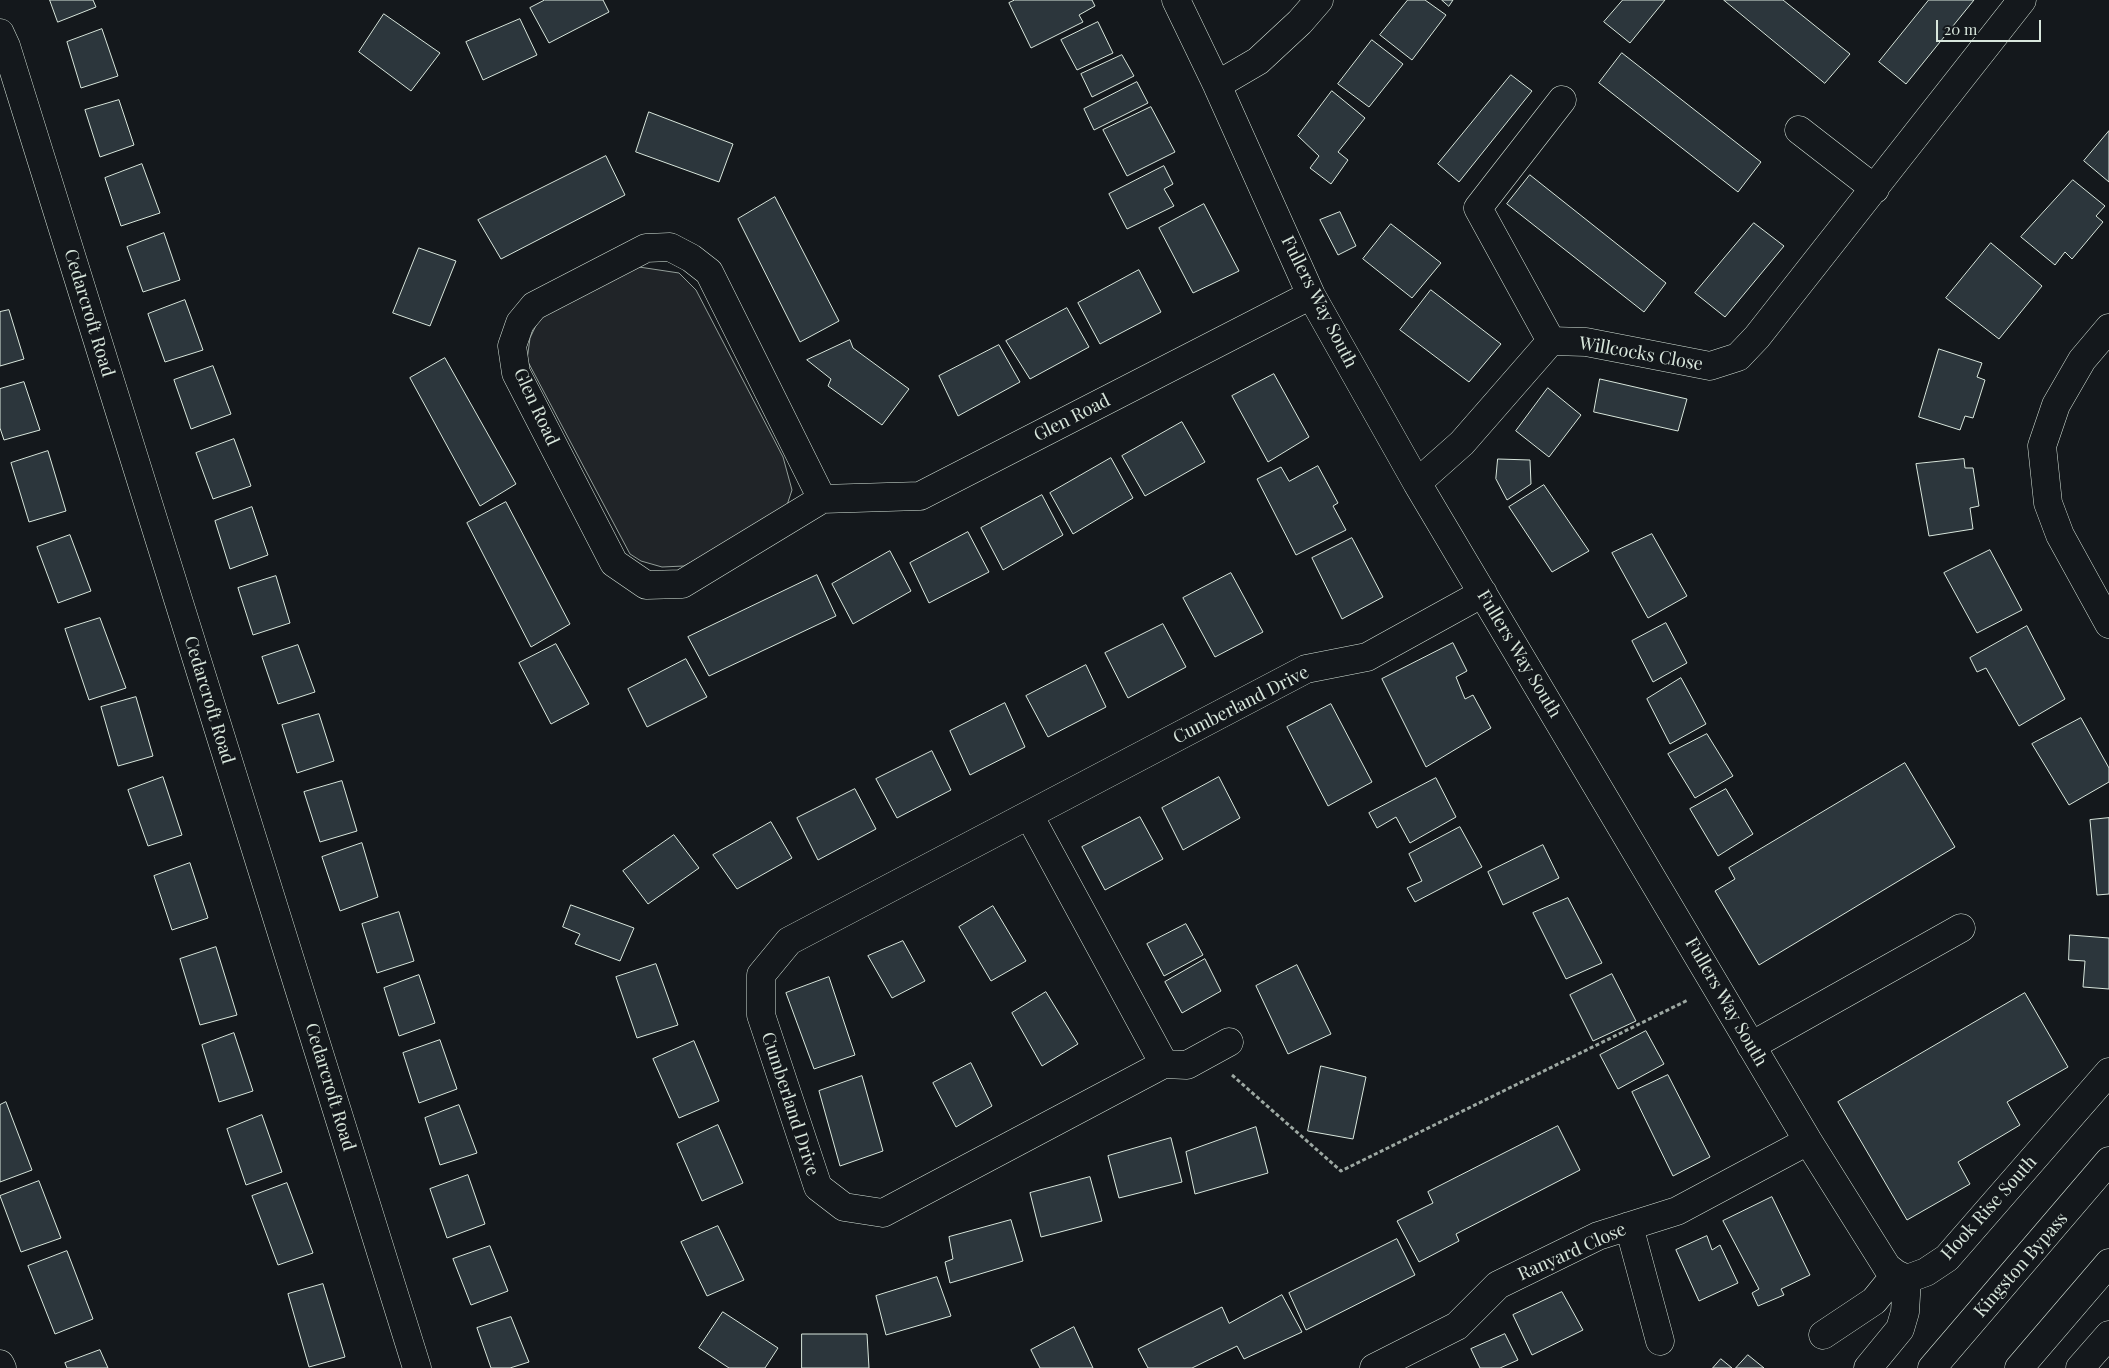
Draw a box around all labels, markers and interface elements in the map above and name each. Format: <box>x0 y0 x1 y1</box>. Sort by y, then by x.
scale bar <box>1939 10 2044 42</box>
text: 20 m <box>1944 19 1977 39</box>
street label: Fullers Way South <box>1276 232 1362 372</box>
street label: Cedarcroft Road <box>59 246 119 380</box>
street label: Willcocks Close <box>1577 332 1705 376</box>
street label: Glen Road <box>509 365 563 449</box>
street label: Glen Road <box>1030 390 1114 446</box>
street label: Fullers Way South <box>1472 586 1566 722</box>
street label: Cedarcroft Road <box>179 633 239 767</box>
street label: Cumberland Drive <box>1169 661 1313 749</box>
street label: Fullers Way South <box>1680 934 1772 1070</box>
street label: Cedarcroft Road <box>300 1020 360 1154</box>
street label: Cumberland Drive <box>757 1030 823 1178</box>
street label: Hook Rise South <box>1937 1151 2041 1265</box>
street label: Kingston Bypass <box>1970 1208 2072 1322</box>
street label: Ranyard Close <box>1515 1219 1629 1285</box>

